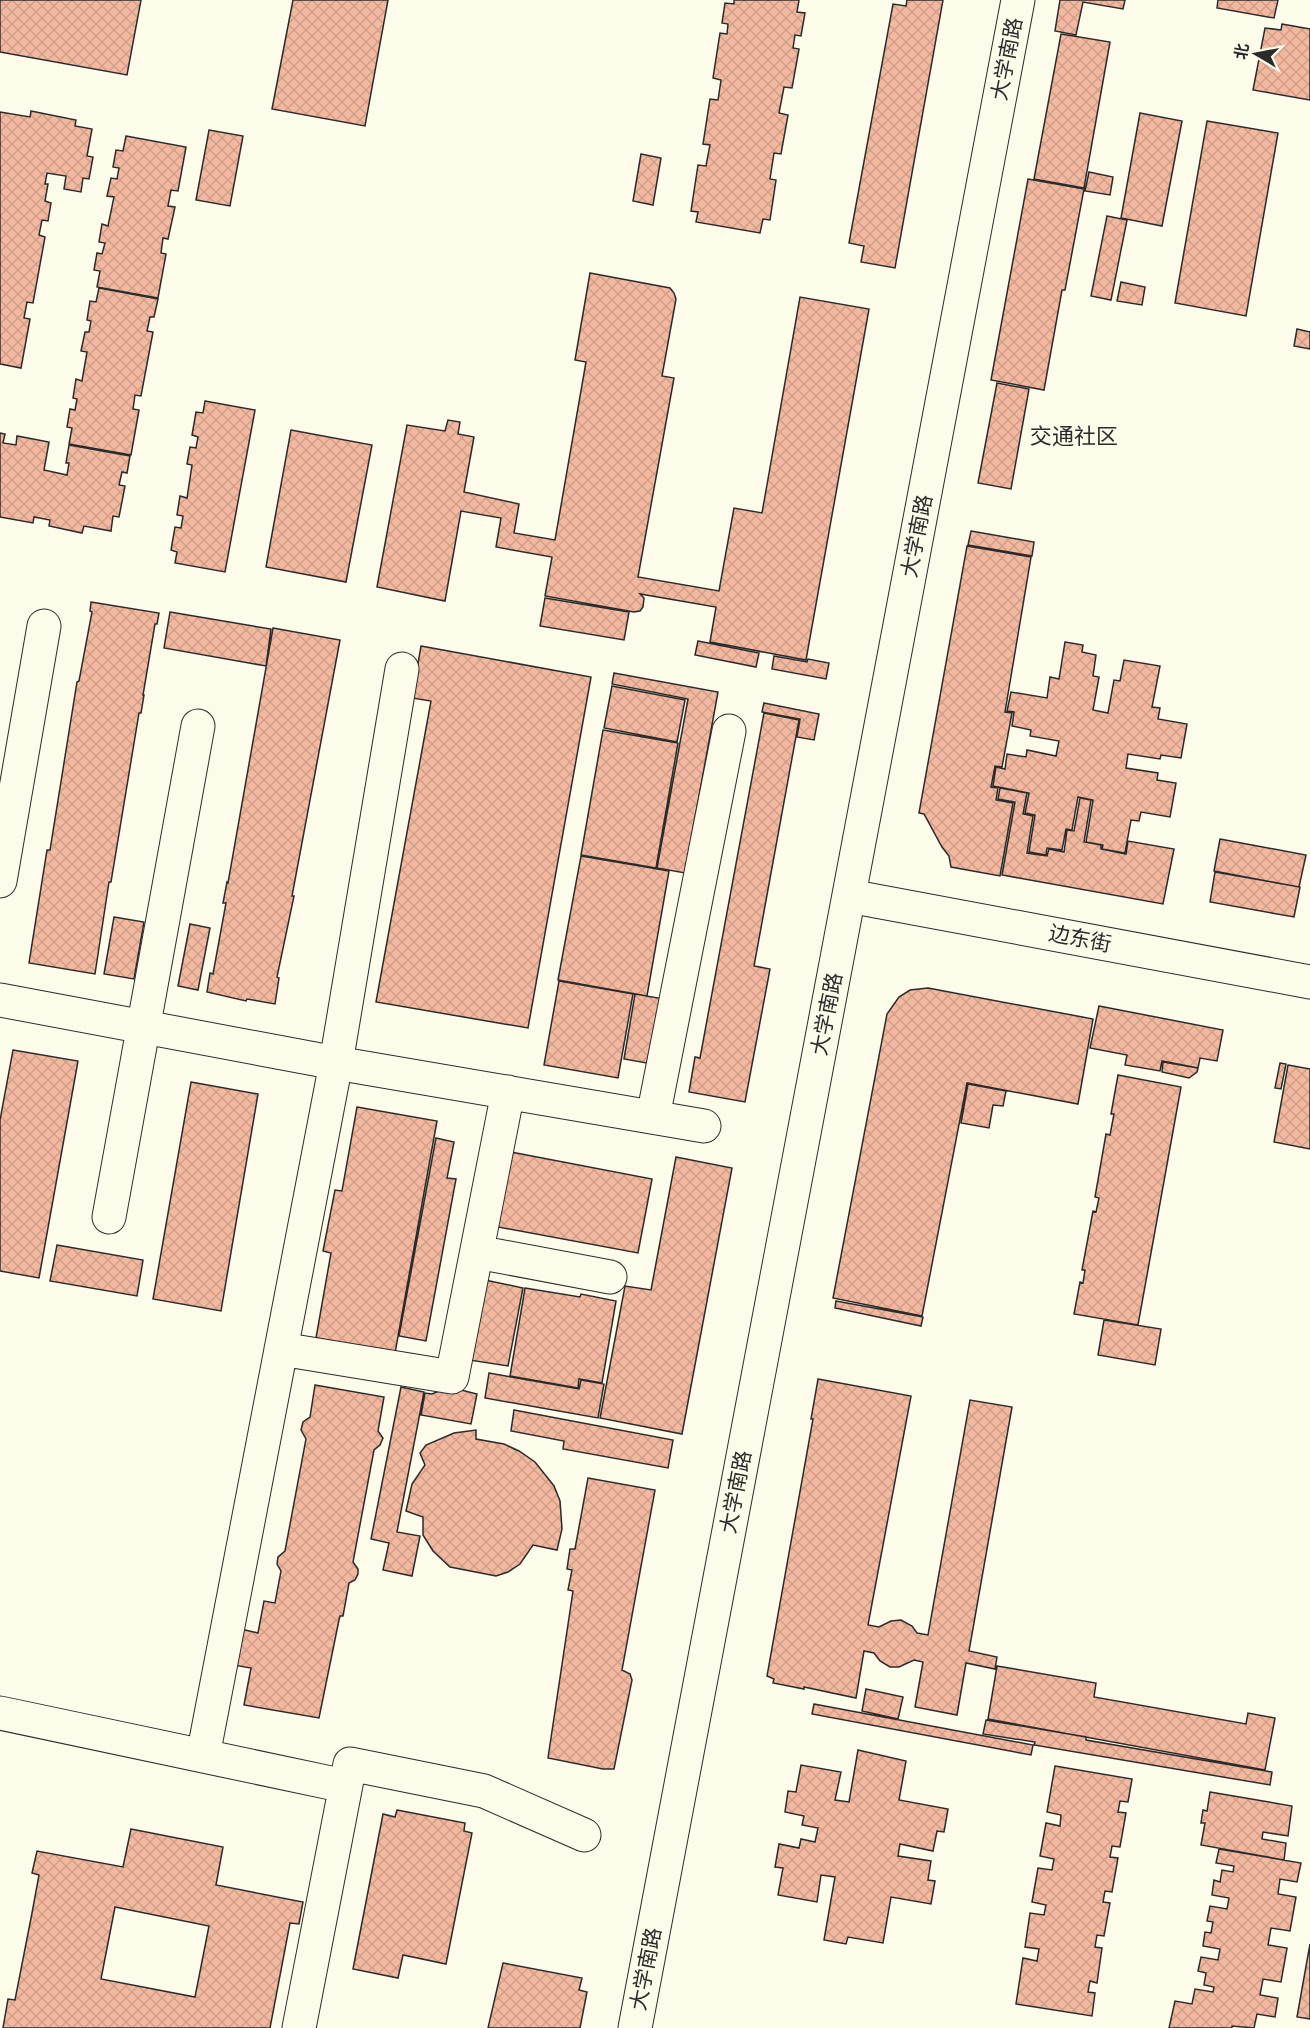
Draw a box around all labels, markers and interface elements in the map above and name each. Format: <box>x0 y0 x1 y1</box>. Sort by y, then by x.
street label: 大学南路 <box>986 15 1028 103</box>
north arrow <box>1226 24 1286 84</box>
text: 北 <box>1230 42 1252 61</box>
district label: 交通社区 <box>1030 423 1118 450</box>
street label: 大学南路 <box>896 492 938 580</box>
street label: 边东街 <box>1047 920 1113 958</box>
street label: 大学南路 <box>806 970 848 1058</box>
street label: 大学南路 <box>715 1448 757 1536</box>
street label: 大学南路 <box>625 1925 667 2013</box>

